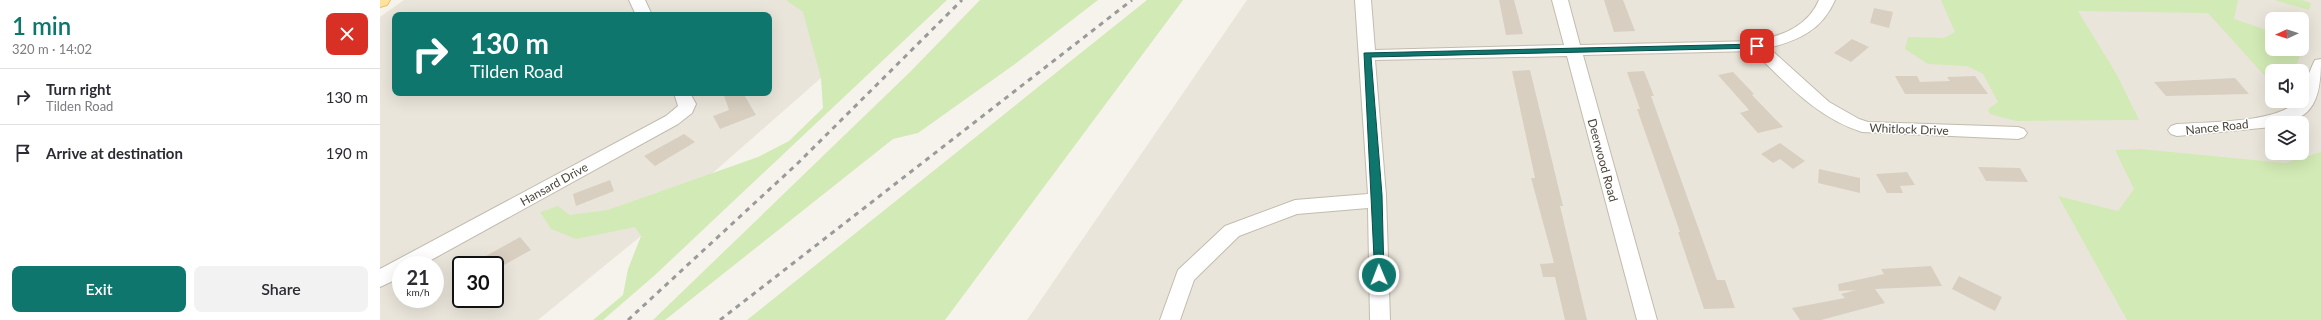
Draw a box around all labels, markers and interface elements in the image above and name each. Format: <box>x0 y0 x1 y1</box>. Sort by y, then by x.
text: 1 min <box>12 11 71 40</box>
north arrow <box>2265 12 2309 56</box>
map controls <box>2265 12 2309 160</box>
button: close <box>326 13 368 55</box>
text: 130 m <box>470 26 549 60</box>
icon: right <box>404 28 456 80</box>
pin <box>1740 29 1774 63</box>
icon: arrive <box>1746 35 1768 57</box>
text: 320 m · 14:02 <box>12 41 92 57</box>
text: Tilden Road <box>470 60 563 82</box>
button: sound <box>2265 64 2309 108</box>
text: Turn right <box>46 80 111 98</box>
icon: right <box>12 86 34 108</box>
text: 130 m <box>326 88 368 106</box>
text: Tilden Road <box>46 98 113 114</box>
street label: Nance Road <box>2185 116 2249 138</box>
button: layers <box>2265 116 2309 160</box>
street label: Deerwood Road <box>1585 117 1621 203</box>
street label: Whitlock Drive <box>1869 120 1949 138</box>
icon: arrive <box>12 142 34 164</box>
text: Arrive at destination <box>46 144 183 162</box>
text: 190 m <box>326 144 368 162</box>
street label: Hansard Drive <box>517 159 591 209</box>
position arrow <box>1358 254 1400 296</box>
speed limit sign: 30 <box>452 256 504 308</box>
text: 21 <box>406 265 430 289</box>
button: Exit <box>12 266 186 312</box>
button: Share <box>194 266 368 312</box>
text: km/h <box>406 286 430 298</box>

